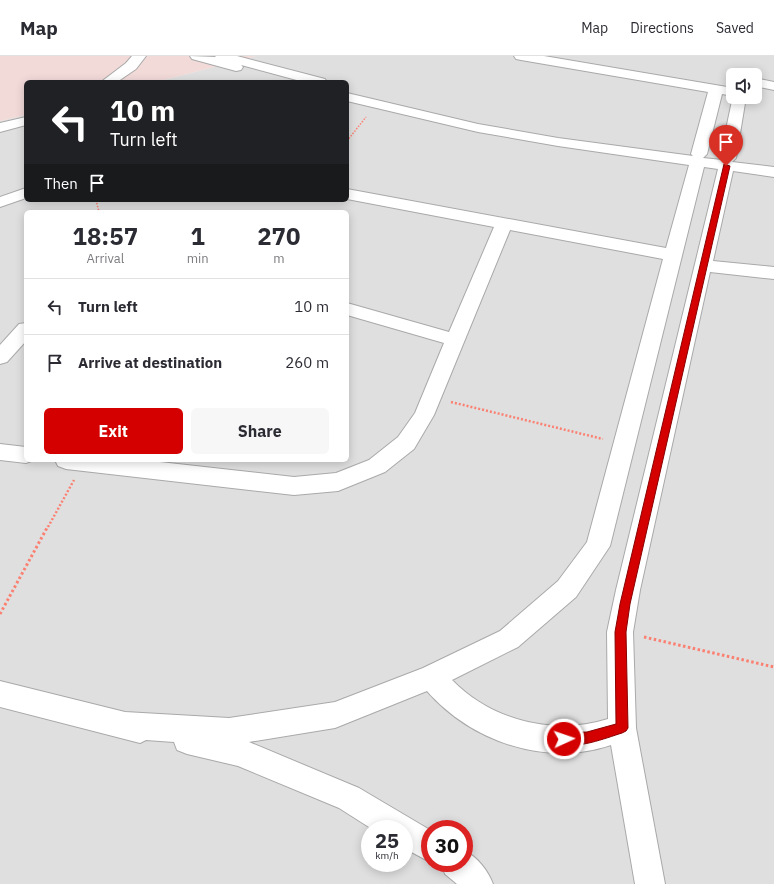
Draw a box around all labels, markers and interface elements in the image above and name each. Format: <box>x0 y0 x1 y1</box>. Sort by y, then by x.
text: Map <box>20 16 58 40</box>
text: Map <box>581 19 608 37</box>
text: Directions <box>630 19 694 37</box>
text: Saved <box>716 19 754 37</box>
map controls <box>726 68 762 104</box>
button: sound <box>726 68 762 104</box>
text: 10 m <box>110 92 175 129</box>
icon: left <box>44 96 96 148</box>
pin <box>709 125 743 166</box>
text: Turn left <box>110 128 178 151</box>
icon: arrive <box>715 131 737 153</box>
icon: arrive <box>86 172 108 194</box>
text: Then <box>44 174 78 193</box>
text: 18:57 <box>73 220 138 252</box>
text: 1 <box>190 220 205 252</box>
text: 270 <box>257 220 300 252</box>
text: Arrival <box>86 250 124 267</box>
text: min <box>187 250 209 267</box>
text: m <box>273 250 284 267</box>
icon: left <box>44 296 66 318</box>
text: Turn left <box>78 297 138 316</box>
text: 10 m <box>294 297 329 316</box>
icon: arrive <box>44 352 66 374</box>
text: Arrive at destination <box>78 353 222 372</box>
text: 260 m <box>285 353 329 372</box>
button: Exit <box>44 408 183 454</box>
button: Share <box>191 408 329 454</box>
position arrow <box>543 718 585 760</box>
speed limit sign: 30 <box>421 820 473 872</box>
text: 25 <box>375 827 399 854</box>
text: km/h <box>375 849 399 862</box>

